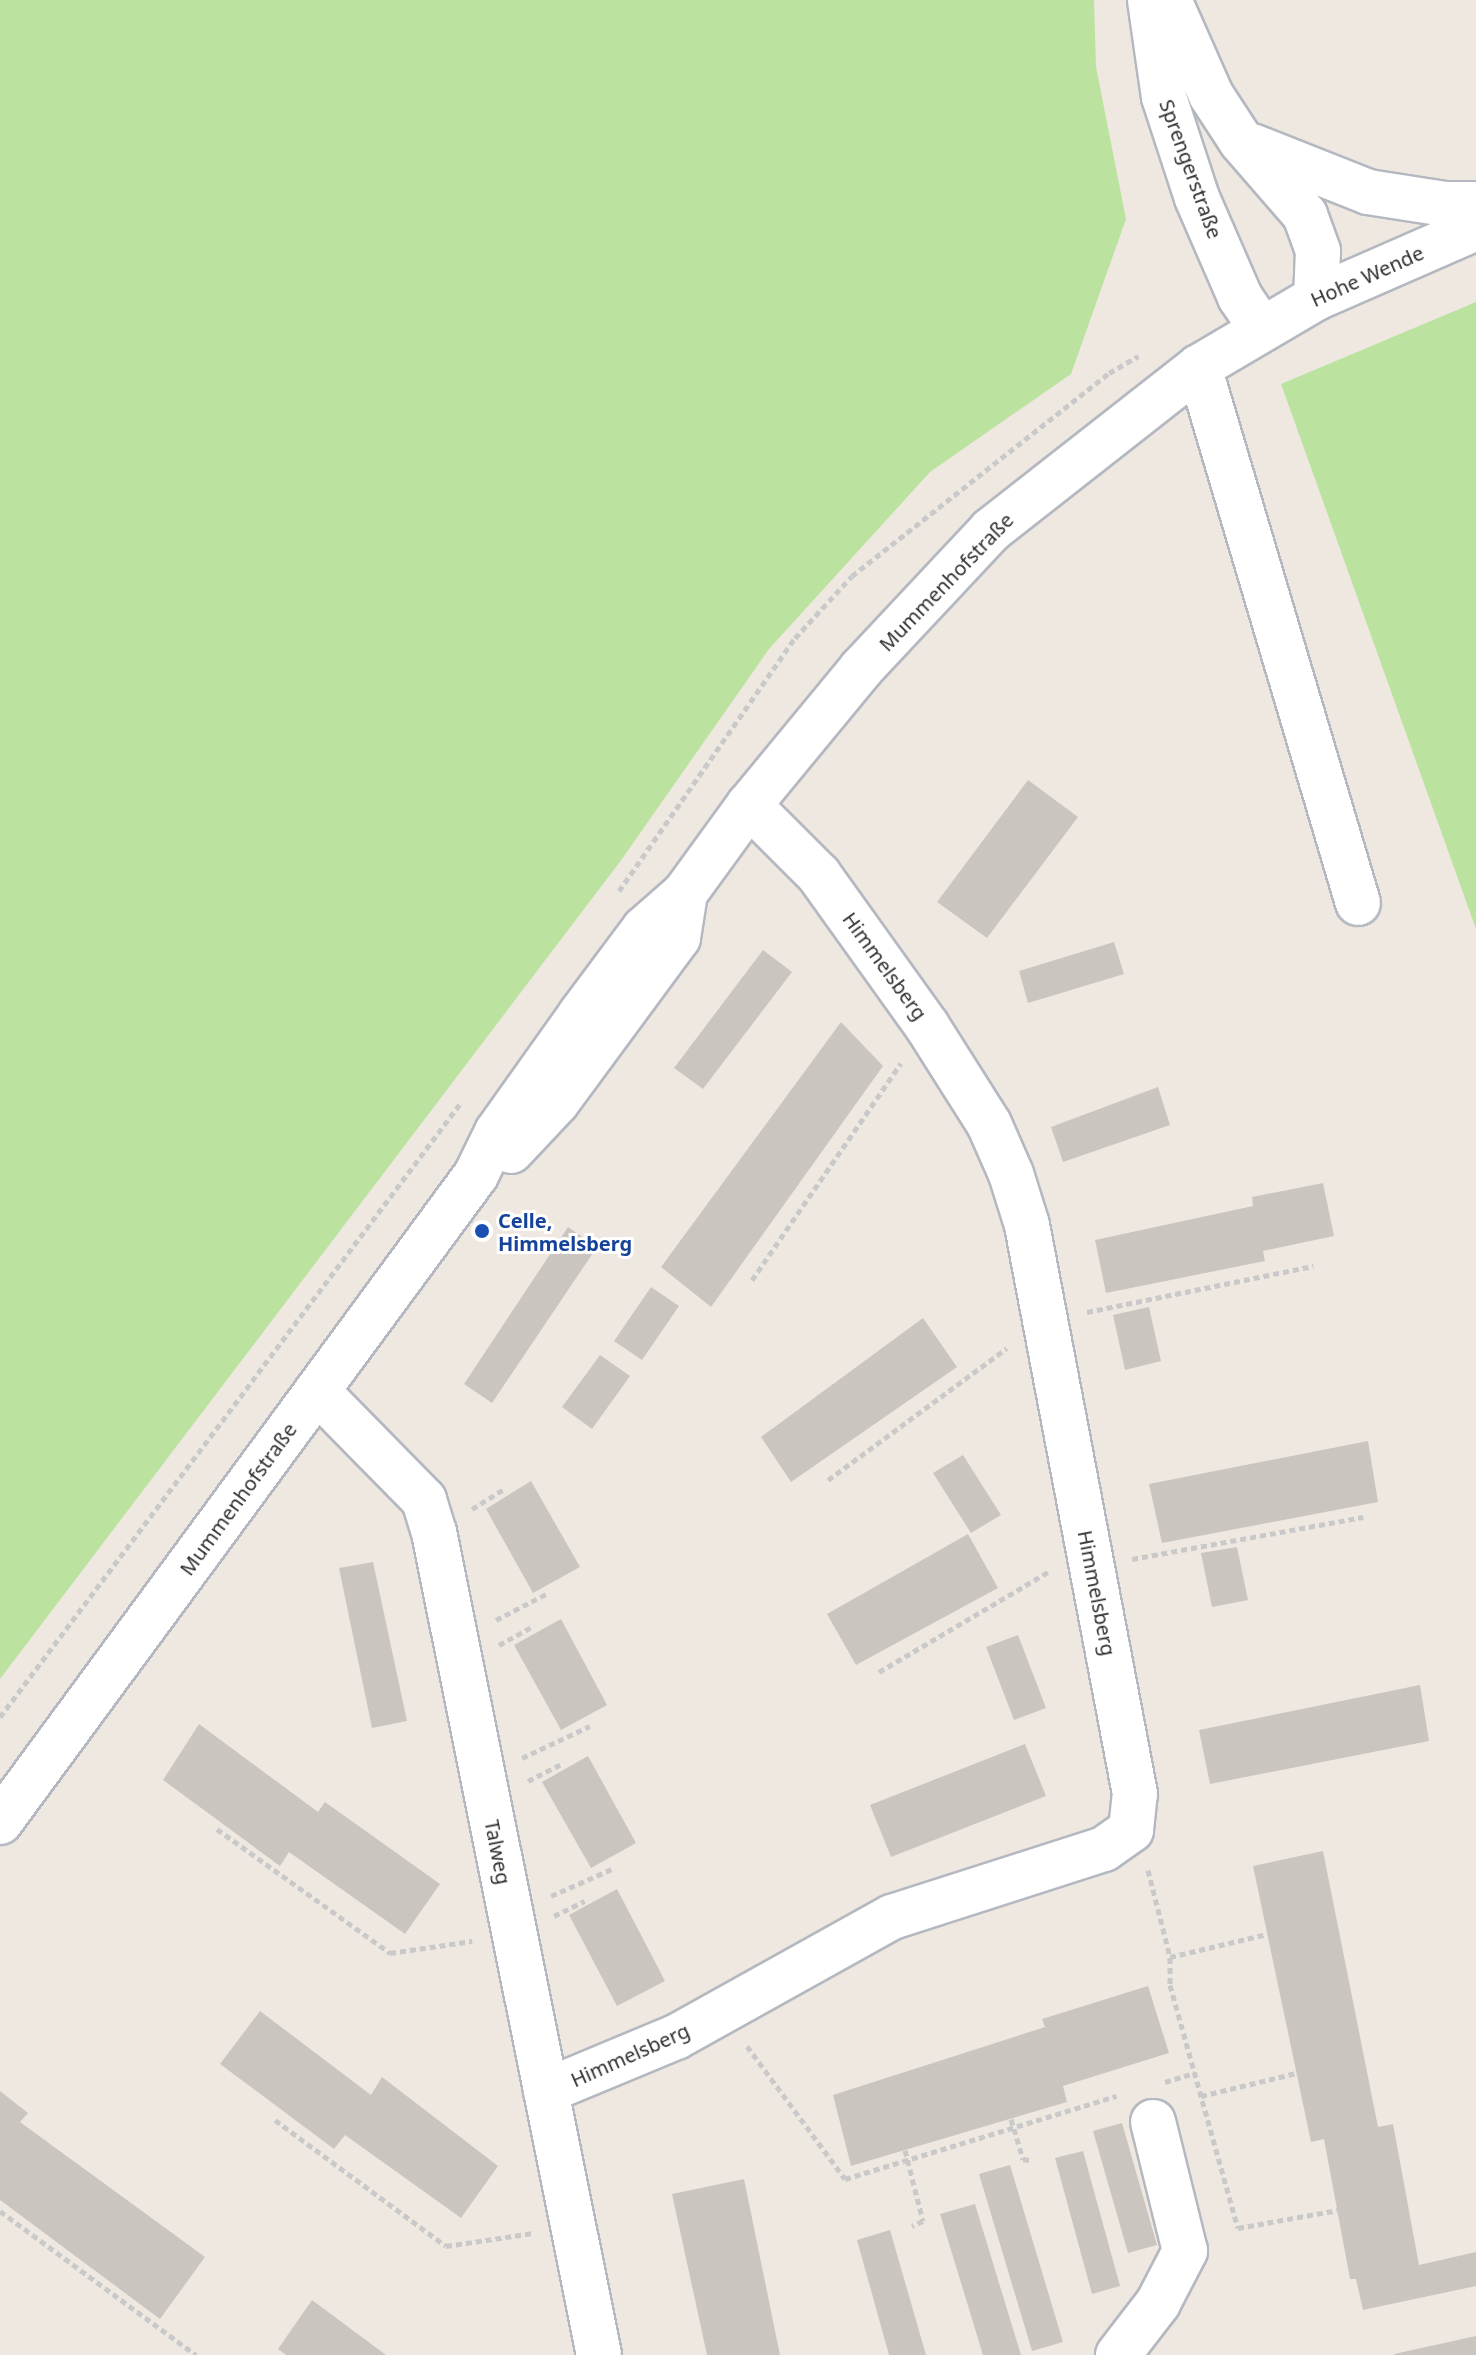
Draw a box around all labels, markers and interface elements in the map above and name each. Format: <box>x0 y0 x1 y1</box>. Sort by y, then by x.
street label: Sprengerstraße <box>1155 96 1227 242</box>
street label: Hohe Wende <box>1307 240 1427 312</box>
street label: Mummenhofstraße <box>874 508 1018 656</box>
street label: Himmelsberg <box>838 907 932 1025</box>
place label: Celle, Himmelsberg <box>498 1208 632 1255</box>
marker: Celle, Himmelsberg <box>473 1222 491 1240</box>
street label: Mummenhofstraße <box>175 1418 301 1580</box>
street label: Himmelsberg <box>1073 1528 1121 1658</box>
street label: Talweg <box>480 1818 516 1886</box>
street label: Himmelsberg <box>567 2018 693 2092</box>

